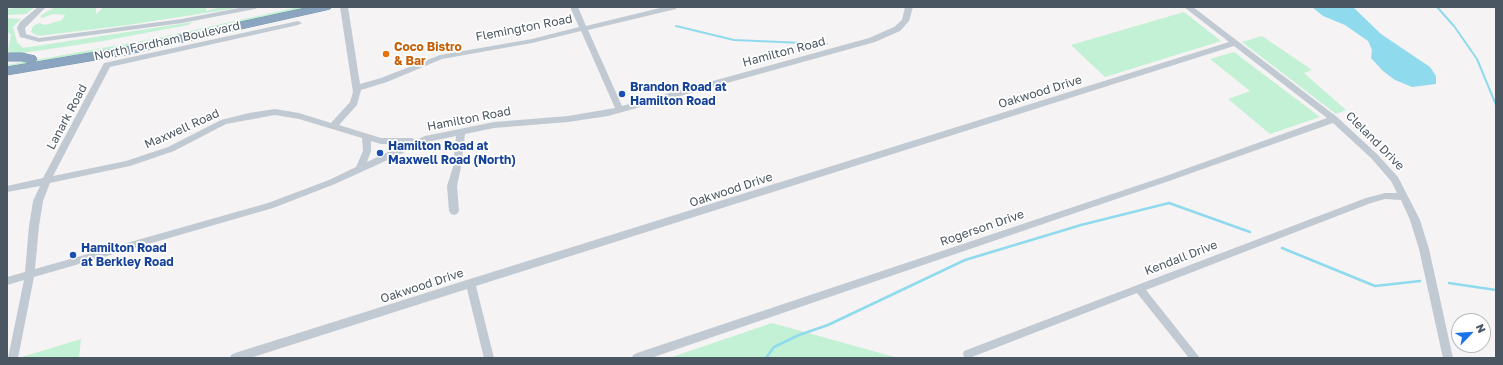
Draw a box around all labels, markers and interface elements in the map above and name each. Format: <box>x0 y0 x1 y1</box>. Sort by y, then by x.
street label: Flemington Road <box>474 12 574 44</box>
street label: North Fordham Boulevard <box>93 19 241 63</box>
street label: Hamilton Road <box>741 34 827 70</box>
place label: Coco Bistro & Bar <box>394 40 462 68</box>
marker: Coco Bistro & Bar <box>381 49 391 59</box>
street label: Oakwood Drive <box>996 72 1084 112</box>
place label: Brandon Road at Hamilton Road <box>630 80 726 108</box>
street label: Lanark Road <box>44 82 90 152</box>
marker: Brandon Road at Hamilton Road <box>617 89 627 99</box>
street label: Hamilton Road <box>426 104 512 134</box>
street label: Maxwell Road <box>142 106 222 152</box>
street label: Cleland Drive <box>1343 109 1407 173</box>
place label: Hamilton Road at Maxwell Road (North) <box>388 139 516 167</box>
marker: Hamilton Road at Maxwell Road (North) <box>375 148 385 158</box>
street label: Oakwood Drive <box>688 170 774 210</box>
street label: Rogerson Drive <box>938 207 1026 249</box>
street label: Kendall Drive <box>1142 237 1220 279</box>
place label: Hamilton Road at Berkley Road <box>81 241 174 269</box>
marker: Hamilton Road at Berkley Road <box>68 250 78 260</box>
street label: Oakwood Drive <box>379 266 465 306</box>
north arrow <box>1451 313 1491 353</box>
text: N <box>1474 322 1489 335</box>

